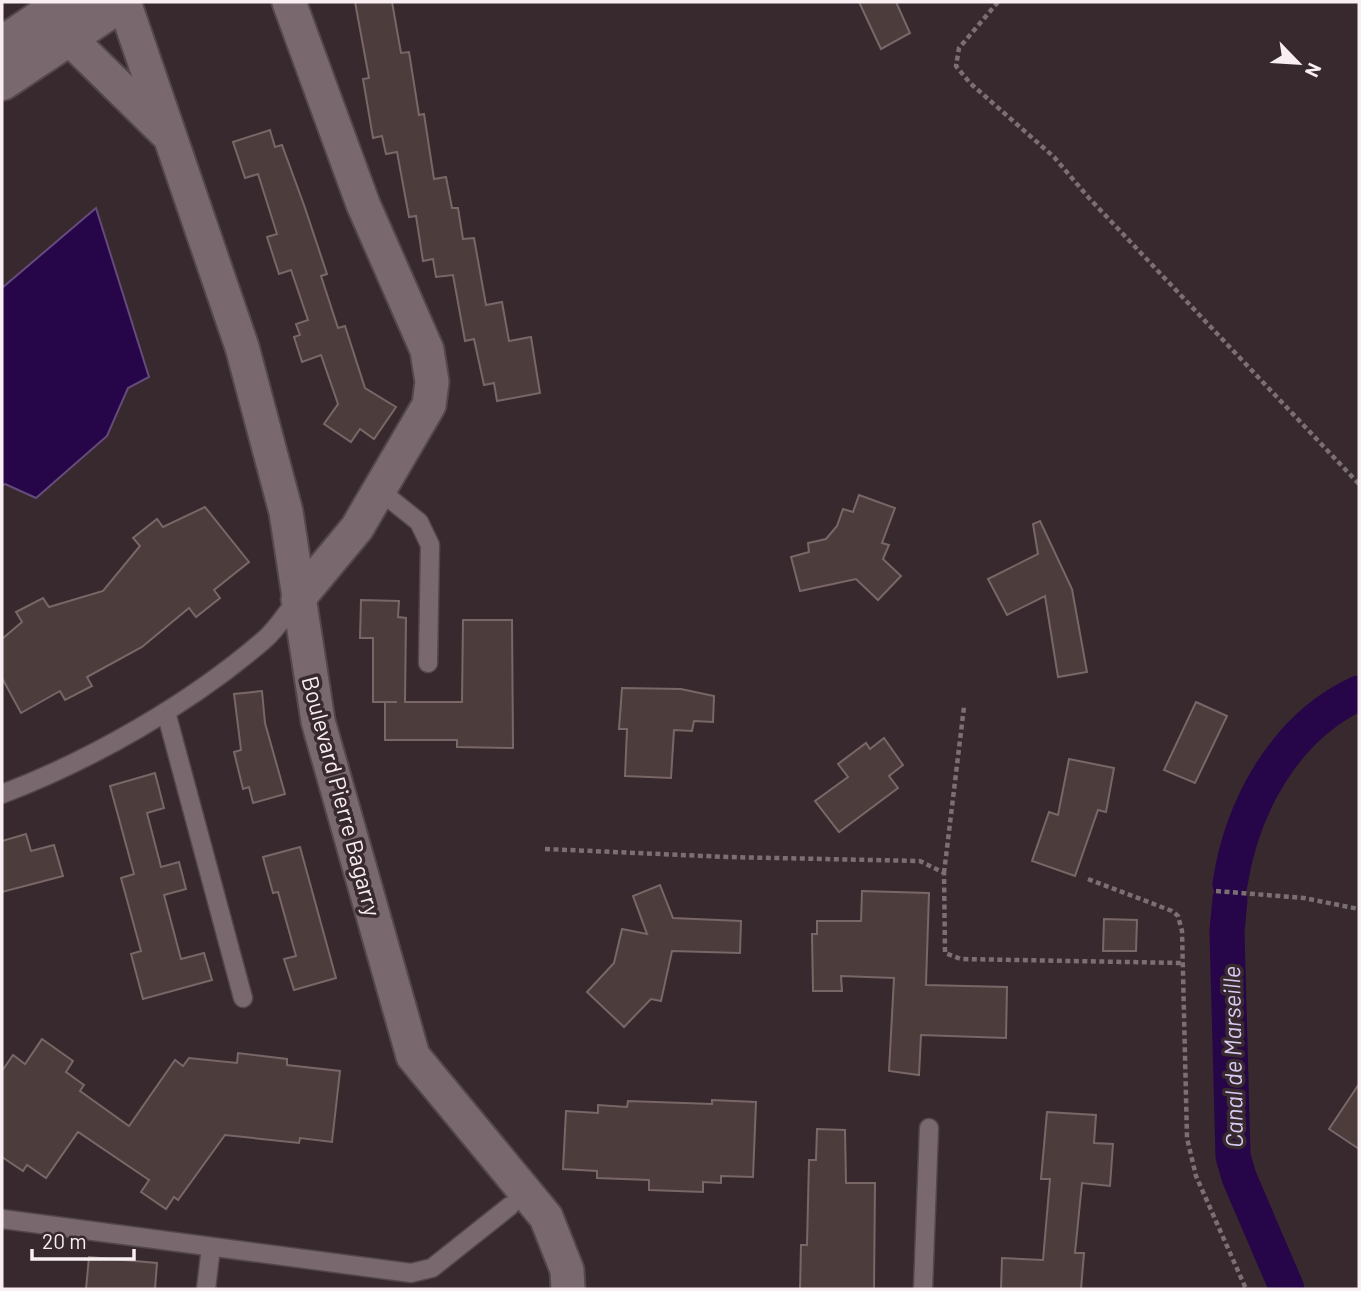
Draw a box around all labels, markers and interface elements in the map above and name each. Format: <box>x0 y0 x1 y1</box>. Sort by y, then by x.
north arrow <box>1263 28 1333 98</box>
text: N <box>1301 60 1327 81</box>
street label: Boulevard Pierre Bagarry <box>296 673 388 920</box>
water label: Canal de Marseille <box>1216 966 1248 1148</box>
scale bar <box>32 1218 133 1262</box>
text: 20 m <box>42 1228 87 1253</box>

